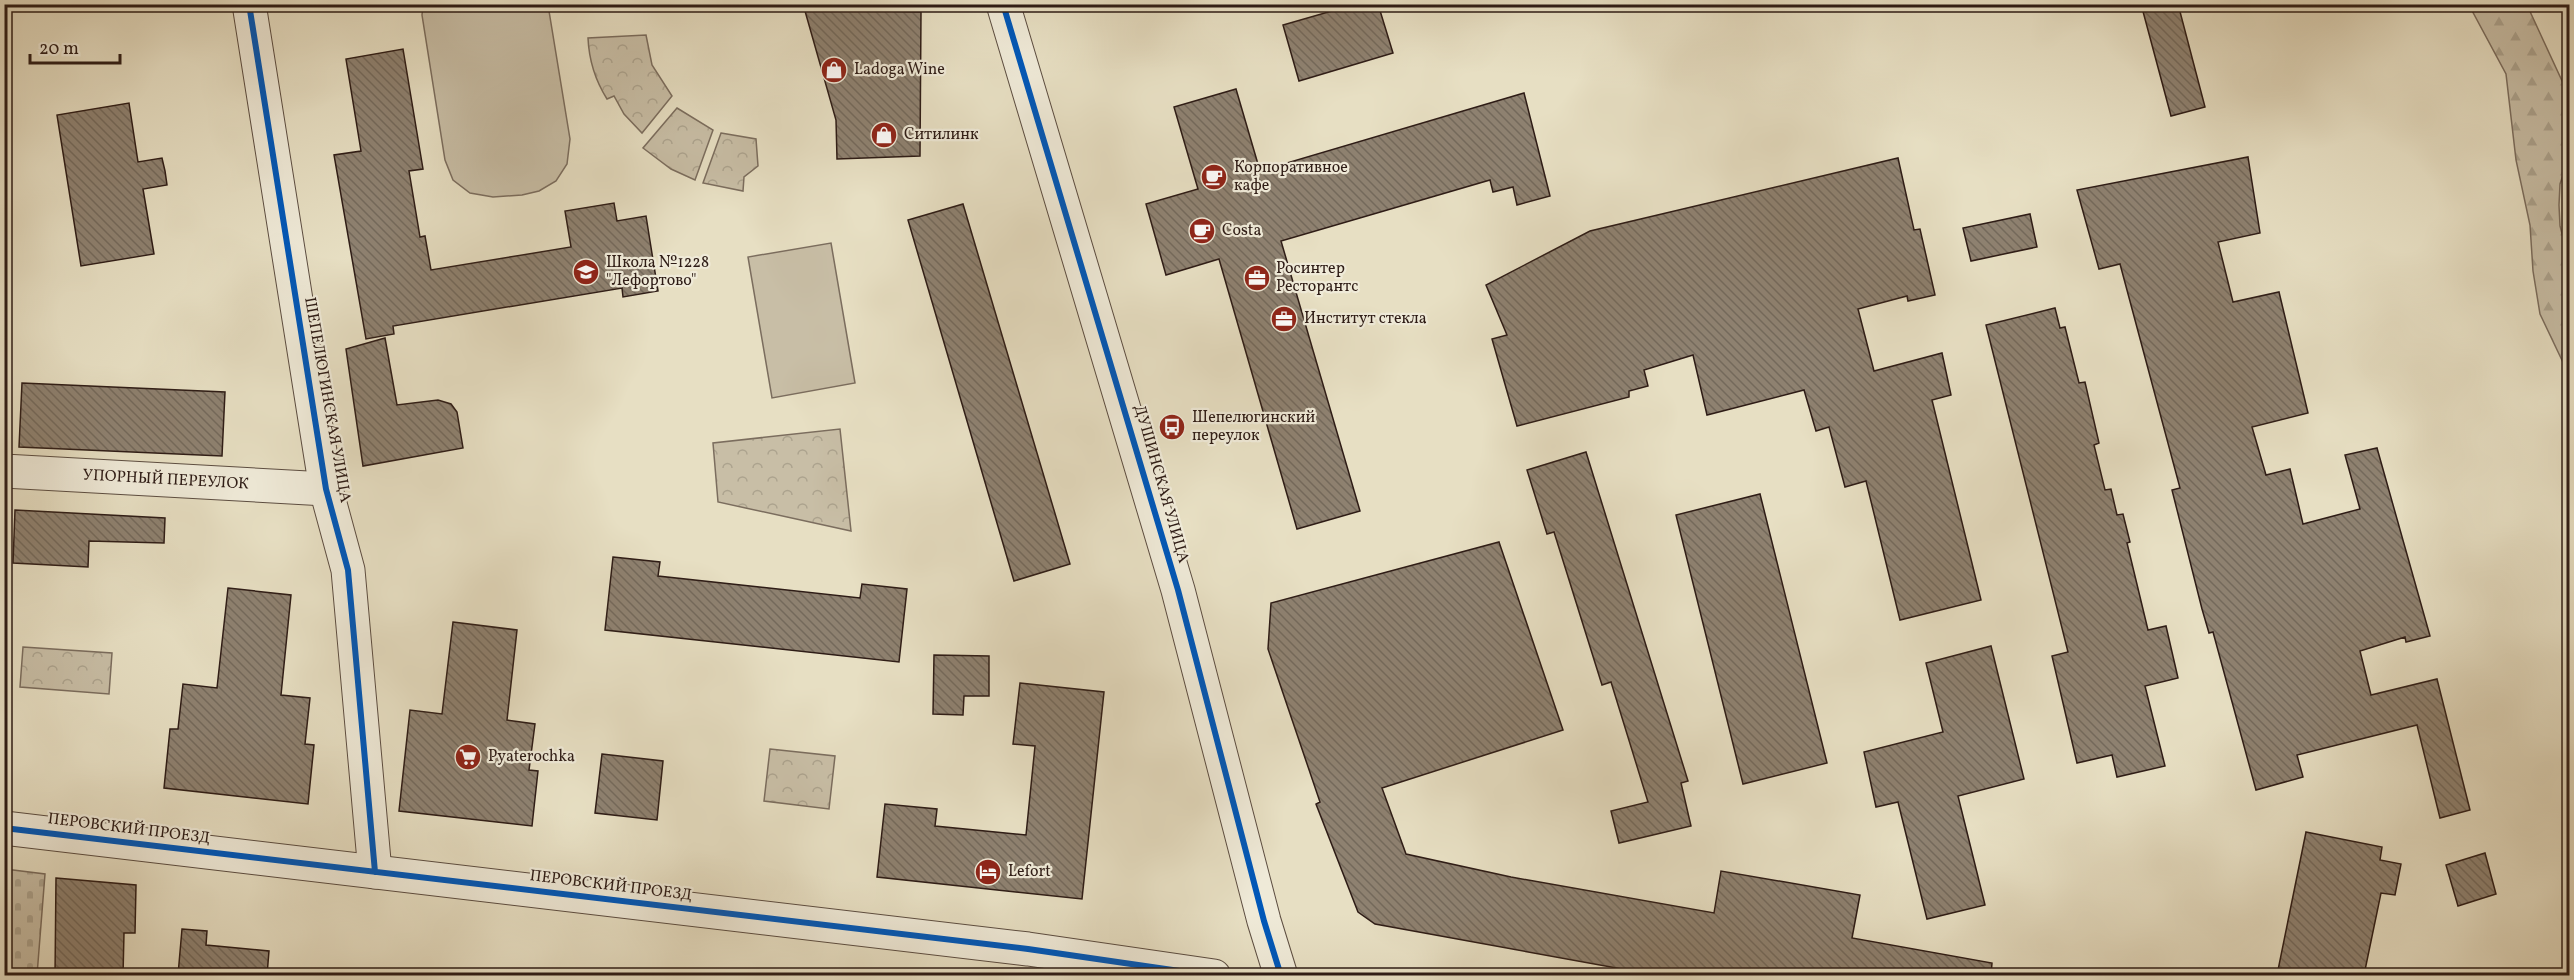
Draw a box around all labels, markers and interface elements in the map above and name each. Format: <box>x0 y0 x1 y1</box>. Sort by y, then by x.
scale bar <box>30 27 120 65</box>
text: 20 m <box>39 37 79 62</box>
shop icon: Ladoga Wine <box>819 55 849 85</box>
place label: Ladoga Wine <box>854 59 945 81</box>
shop icon: Ситилинк <box>869 120 899 150</box>
place label: Ситилинк <box>904 124 979 146</box>
place label: Корпоративное кафе <box>1234 157 1348 197</box>
cafe icon: Корпоративное кафе <box>1199 162 1229 192</box>
cafe icon: Costa <box>1187 216 1217 246</box>
place label: Costa <box>1222 220 1261 242</box>
place label: Школа №1228 "Лефортово" <box>606 252 709 292</box>
school or university icon: Школа №1228 "Лефортово" <box>571 257 601 287</box>
place label: Росинтер Ресторантс <box>1276 258 1358 298</box>
office icon: Росинтер Ресторантс <box>1242 263 1272 293</box>
street label: ШЕПЕЛЮГИНСКАЯ УЛИЦА <box>298 295 356 505</box>
office icon: Институт стекла <box>1269 304 1299 334</box>
place label: Институт стекла <box>1304 308 1427 330</box>
street label: ДУШИНСКАЯ УЛИЦА <box>1128 402 1194 566</box>
place label: Шепелюгинский переулок <box>1192 407 1315 447</box>
bus stop icon: Шепелюгинский переулок <box>1157 412 1187 442</box>
street label: УПОРНЫЙ ПЕРЕУЛОК <box>82 464 250 496</box>
supermarket icon: Pyaterochka <box>453 742 483 772</box>
place label: Pyaterochka <box>488 746 575 768</box>
street label: ПЕРОВСКИЙ ПРОЕЗД <box>46 808 212 850</box>
hotel icon: Lefort <box>973 857 1003 887</box>
place label: Lefort <box>1008 861 1051 883</box>
street label: ПЕРОВСКИЙ ПРОЕЗД <box>528 865 694 907</box>

